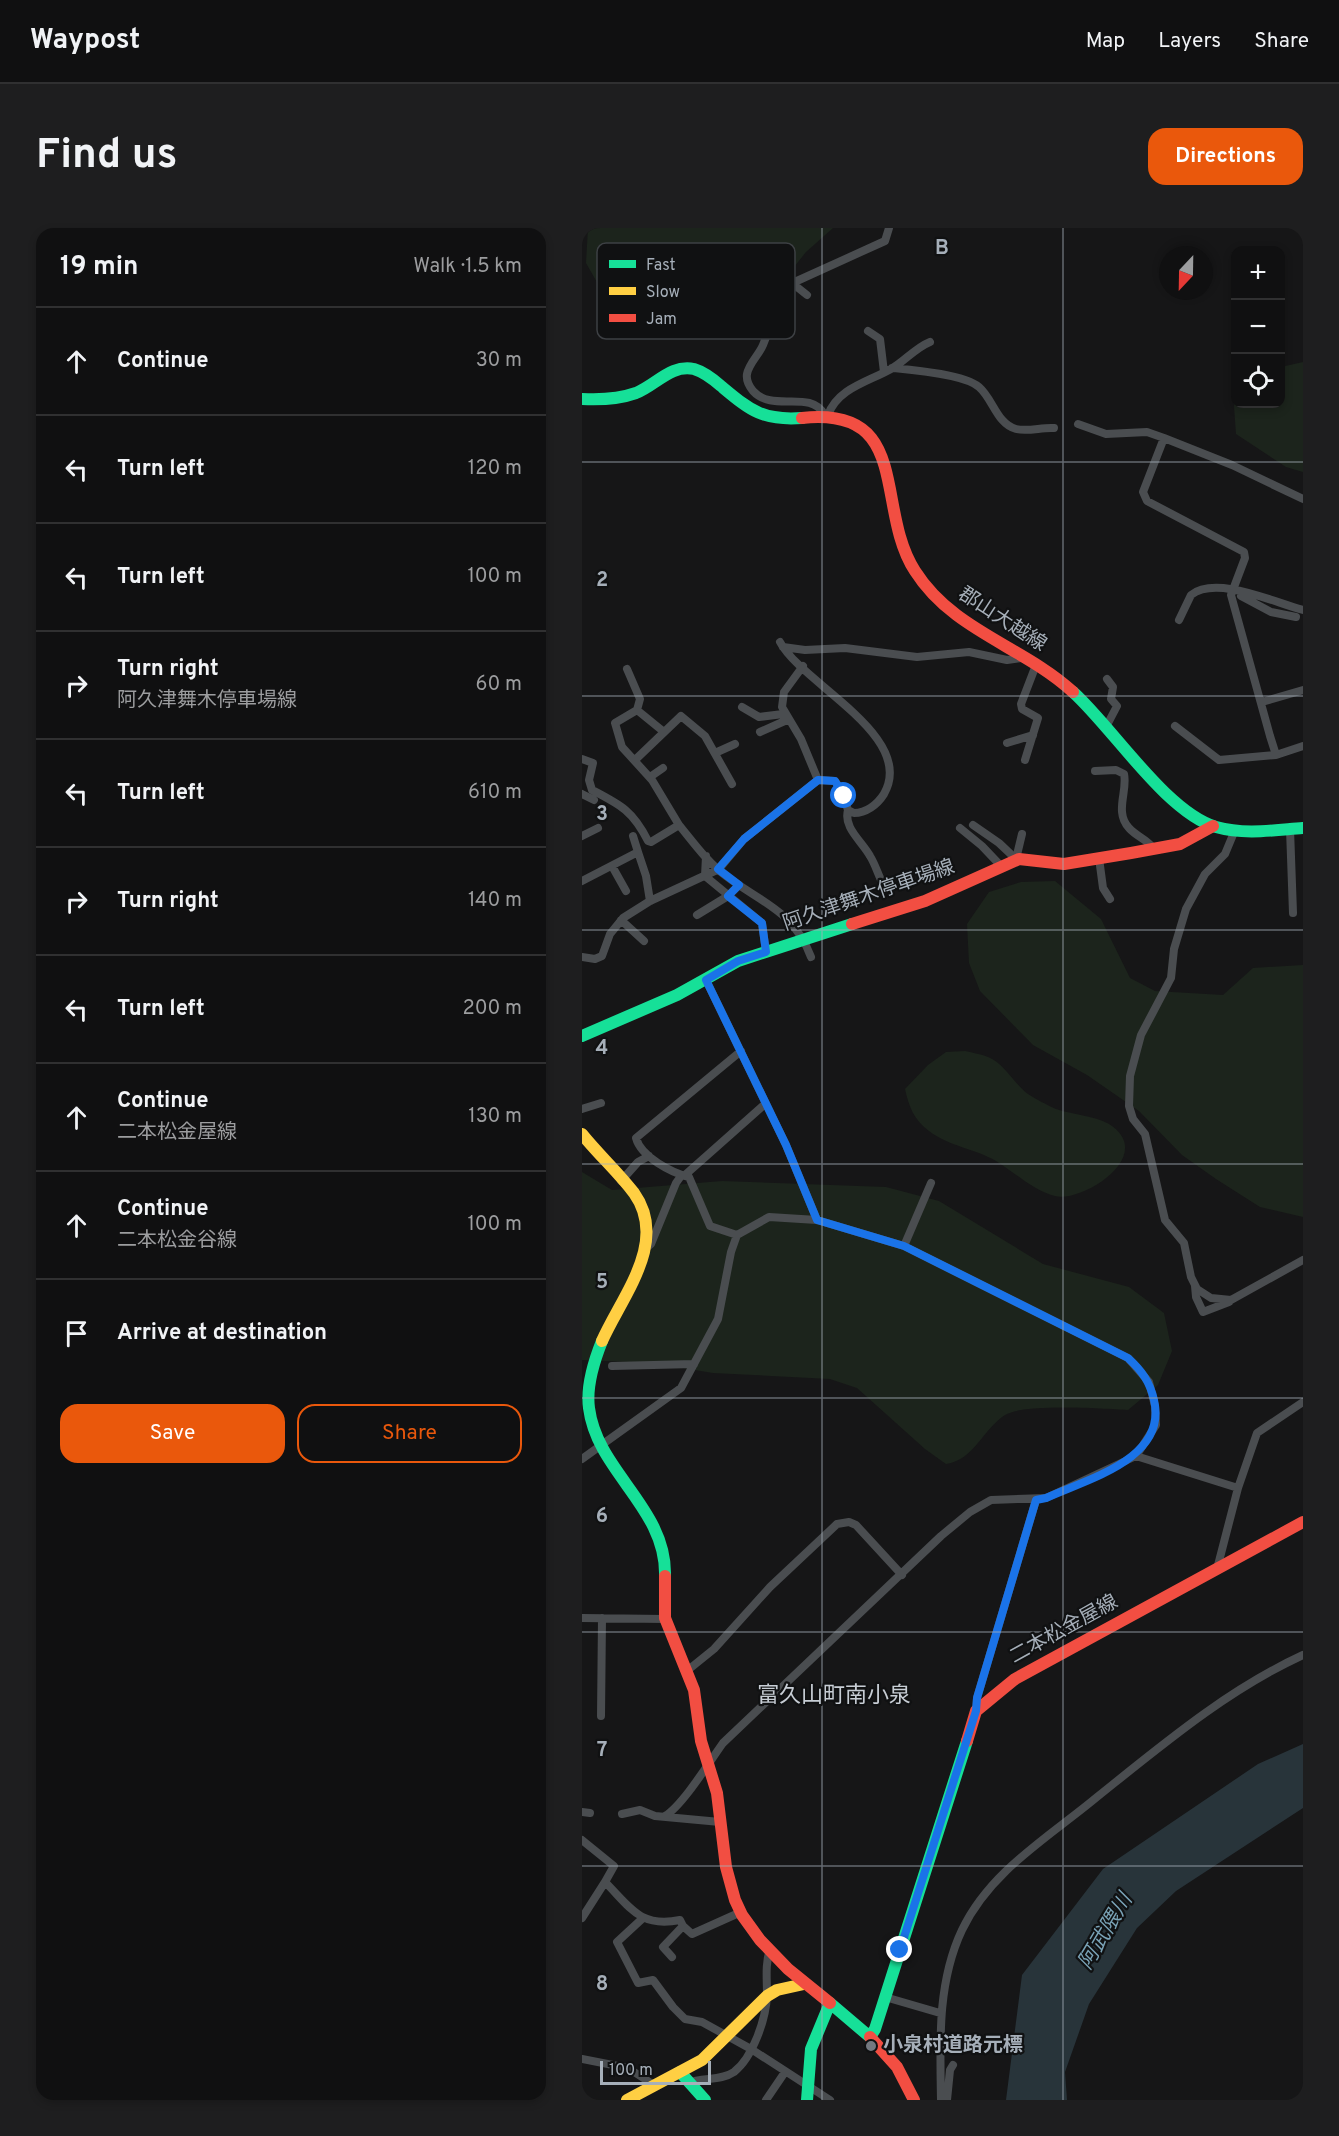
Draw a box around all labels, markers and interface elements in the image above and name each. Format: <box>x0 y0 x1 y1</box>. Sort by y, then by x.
text: Waypost <box>30 23 140 59</box>
text: Map <box>1086 28 1125 55</box>
text: Layers <box>1158 28 1221 55</box>
text: Share <box>1254 28 1309 55</box>
button: Directions <box>1148 128 1303 185</box>
text: Find us <box>36 130 177 183</box>
text: B <box>935 236 949 262</box>
legend <box>597 243 795 339</box>
north arrow <box>1159 246 1213 300</box>
map controls <box>1231 246 1285 408</box>
button: + <box>1231 246 1285 300</box>
text: 19 min <box>60 251 138 284</box>
text: Walk · 1.5 km <box>413 254 522 280</box>
text: Fast <box>646 256 676 276</box>
text: Slow <box>646 283 680 303</box>
button: − <box>1231 300 1285 354</box>
text: Jam <box>646 310 677 330</box>
icon: ahead <box>60 345 93 378</box>
text: Continue <box>117 348 208 375</box>
text: 30 m <box>476 348 522 374</box>
button: locate <box>1231 354 1285 408</box>
icon: left <box>60 453 93 486</box>
text: Turn left <box>117 456 205 483</box>
text: 120 m <box>468 456 522 482</box>
icon: left <box>60 561 93 594</box>
text: Turn left <box>117 564 205 591</box>
text: 100 m <box>467 564 522 590</box>
text: 2 <box>596 568 608 594</box>
street label: 郡山大越線 <box>953 582 1051 658</box>
text: Turn right <box>117 656 219 683</box>
icon: right <box>60 669 93 702</box>
text: 60 m <box>476 672 522 698</box>
text: 阿久津舞木停車場線 <box>117 688 297 714</box>
icon: left <box>60 777 93 810</box>
text: Turn left <box>117 780 205 807</box>
text: 610 m <box>468 780 522 806</box>
route start <box>830 782 856 808</box>
text: 3 <box>596 802 608 828</box>
street label: 阿久津舞木停車場線 <box>780 854 958 938</box>
icon: right <box>60 885 93 918</box>
text: Turn right <box>117 888 219 915</box>
text: 140 m <box>468 888 522 914</box>
icon: left <box>60 993 93 1026</box>
text: Turn left <box>117 996 205 1023</box>
text: 200 m <box>463 996 522 1022</box>
text: 4 <box>596 1036 608 1062</box>
text: Continue <box>117 1088 208 1115</box>
icon: ahead <box>60 1101 93 1134</box>
text: 130 m <box>468 1104 522 1130</box>
text: 二本松金屋線 <box>117 1120 237 1146</box>
text: Continue <box>117 1196 208 1223</box>
icon: ahead <box>60 1209 93 1242</box>
text: 100 m <box>467 1212 522 1238</box>
text: 二本松金谷線 <box>117 1228 237 1254</box>
text: 5 <box>596 1270 608 1296</box>
icon: arrive <box>60 1317 93 1350</box>
text: Arrive at destination <box>117 1320 327 1347</box>
button: Save <box>60 1404 285 1463</box>
button: Share <box>297 1404 522 1463</box>
text: 6 <box>596 1504 608 1530</box>
street label: 二本松金屋線 <box>1005 1590 1123 1670</box>
district label: 富久山町南小泉 <box>757 1683 911 1710</box>
text: 7 <box>597 1738 607 1764</box>
water label: 阿武隈川 <box>1073 1887 1140 1975</box>
route end <box>886 1936 912 1962</box>
text: 8 <box>596 1972 608 1998</box>
place label: 小泉村道路元標 <box>883 2033 1023 2059</box>
marker: 小泉村道路元標 <box>864 2039 878 2053</box>
scale bar <box>600 2058 711 2086</box>
text: 100 m <box>609 2061 653 2081</box>

